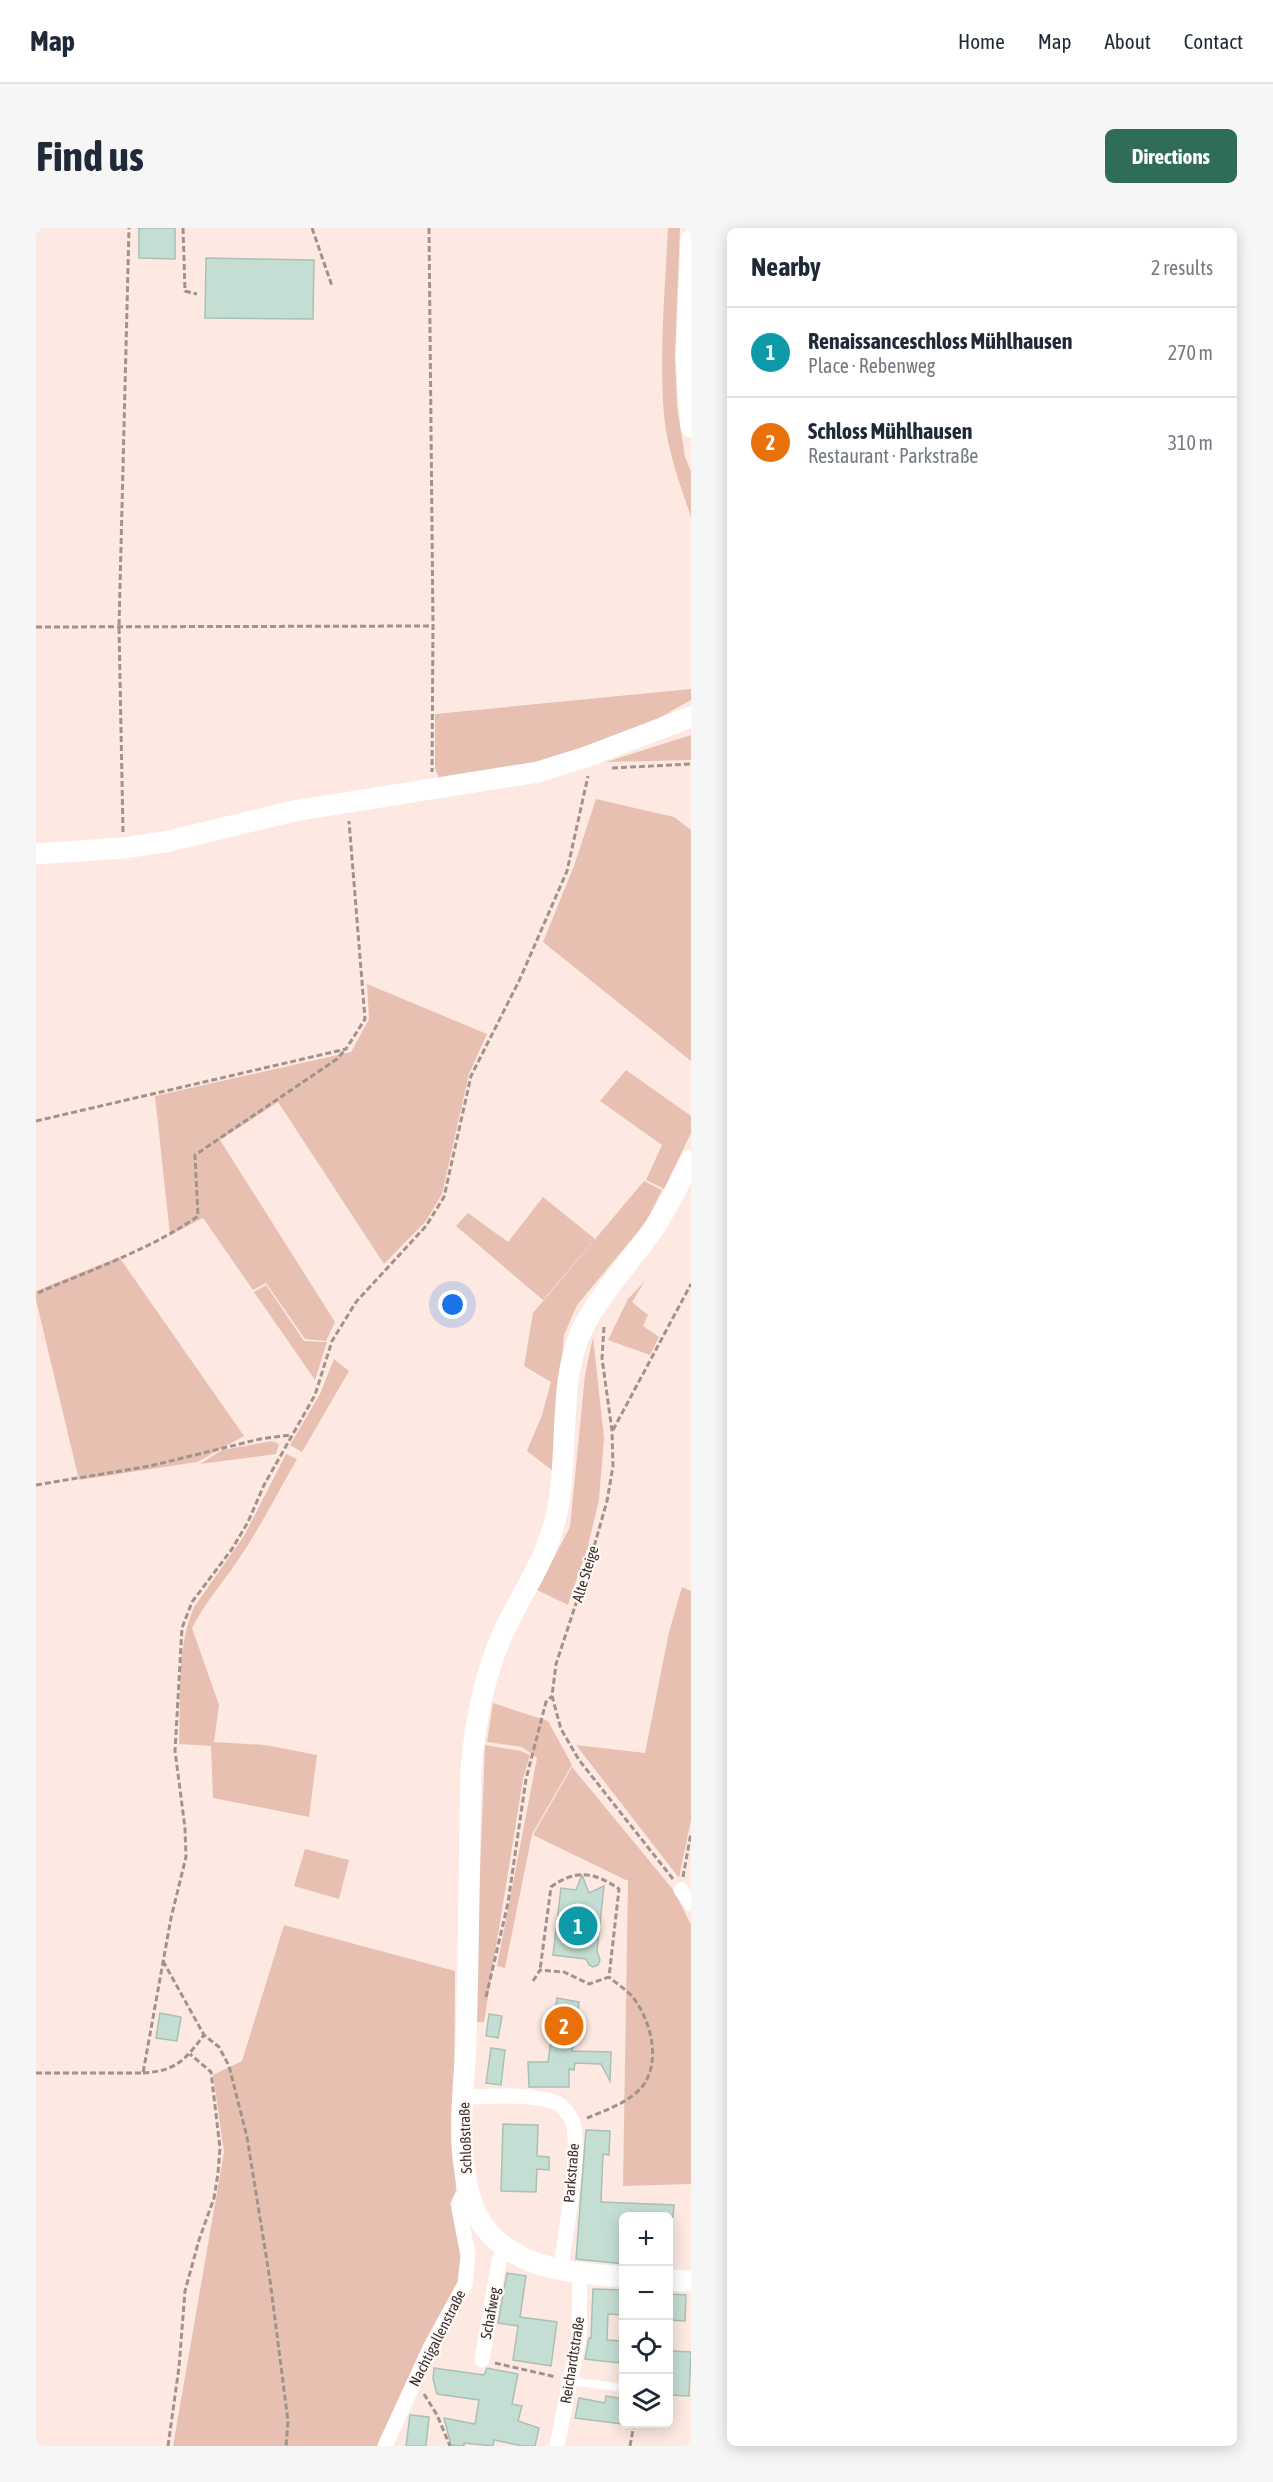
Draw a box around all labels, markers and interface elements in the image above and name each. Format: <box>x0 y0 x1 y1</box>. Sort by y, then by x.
text: Map <box>30 25 75 57</box>
text: Home <box>958 29 1005 53</box>
text: Map <box>1038 29 1072 53</box>
text: About <box>1105 29 1151 53</box>
text: Contact <box>1184 29 1243 53</box>
button: Directions <box>1105 129 1237 183</box>
text: Find us <box>36 132 144 180</box>
text: Nearby <box>751 252 821 282</box>
text: 2 results <box>1151 256 1213 279</box>
text: Renaissanceschloss Mühlhausen <box>808 328 1072 354</box>
text: 1 <box>766 341 775 364</box>
text: 270 m <box>1168 341 1213 364</box>
text: Place · Rebenweg <box>808 354 935 377</box>
text: Schloss Mühlhausen <box>808 418 972 444</box>
text: 2 <box>766 431 775 454</box>
text: 310 m <box>1168 431 1213 454</box>
text: Restaurant · Parkstraße <box>808 444 978 467</box>
your location <box>438 1290 467 1319</box>
street label: Alte Steige <box>568 1544 602 1604</box>
pin: 1 <box>558 1904 598 1948</box>
pin: 2 <box>544 2004 584 2048</box>
street label: Schloßstraße <box>455 2102 475 2174</box>
street label: Parkstraße <box>560 2142 582 2203</box>
map controls <box>619 2212 673 2428</box>
button: + <box>619 2212 673 2266</box>
button: − <box>619 2266 673 2320</box>
street label: Schafweg <box>477 2285 503 2340</box>
street label: Nachtigallenstraße <box>405 2287 469 2389</box>
street label: Reichardtstraße <box>557 2315 587 2405</box>
button: locate <box>619 2320 673 2374</box>
button: layers <box>619 2374 673 2428</box>

